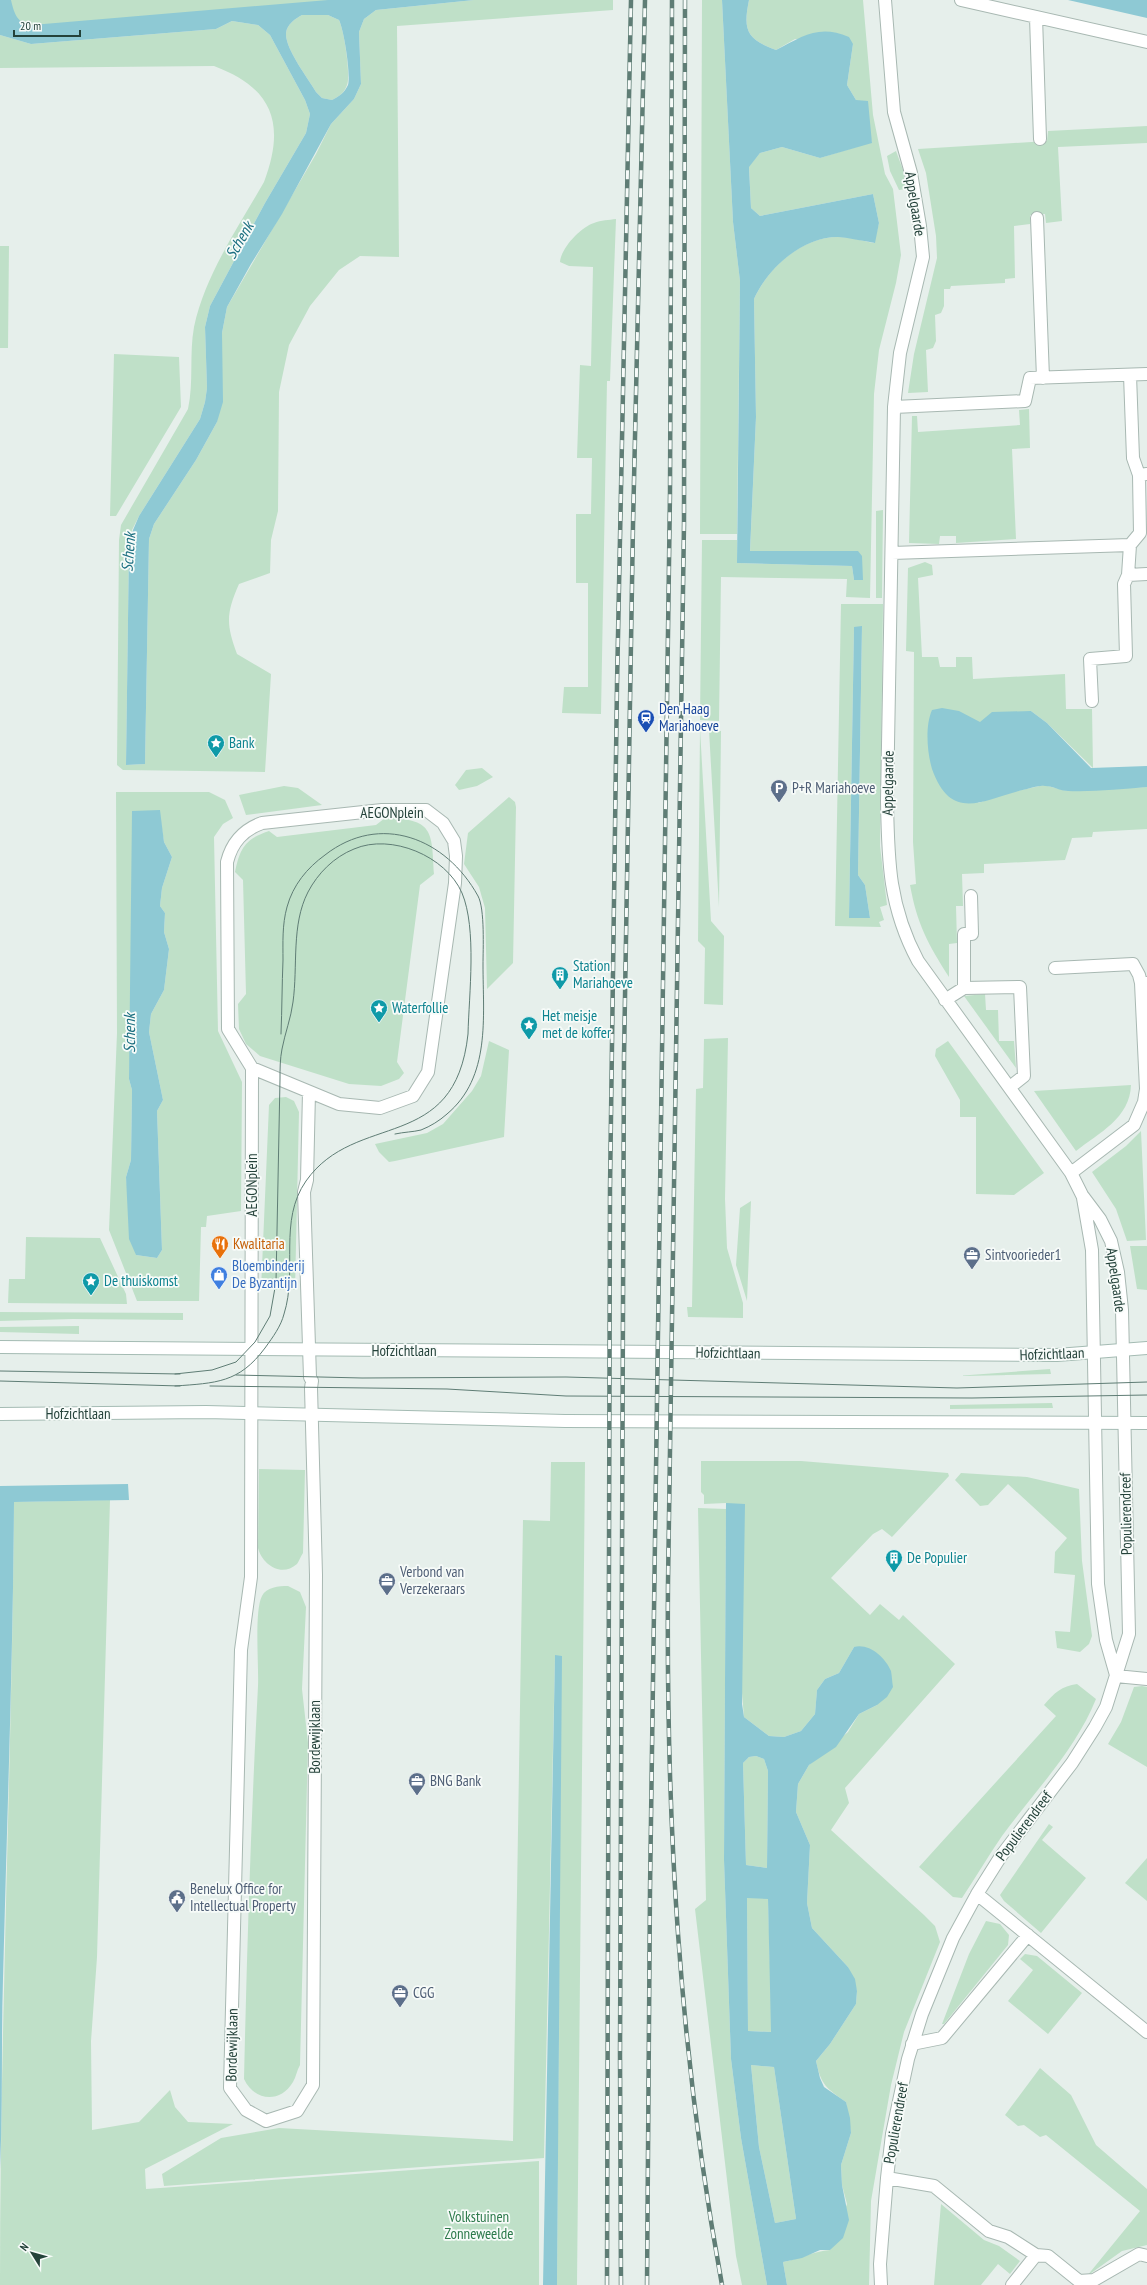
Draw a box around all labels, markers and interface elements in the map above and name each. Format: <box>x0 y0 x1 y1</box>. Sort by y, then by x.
scale bar <box>14 12 80 38</box>
text: 20 m <box>20 18 41 33</box>
street label: Appelgaarde <box>901 170 930 238</box>
water label: Schenk <box>220 216 258 262</box>
water label: Schenk <box>117 530 139 572</box>
place label: Den Haag Mariahoeve <box>659 699 719 735</box>
station icon: Den Haag Mariahoeve <box>636 708 656 733</box>
place icon: Bank <box>206 733 226 758</box>
place label: Bank <box>229 733 255 752</box>
street label: Appelgaarde <box>877 750 898 816</box>
parking icon: P+R Mariahoeve <box>769 778 789 803</box>
place label: P+R Mariahoeve <box>792 778 875 797</box>
street label: AEGONplein <box>360 803 424 822</box>
place label: Station Mariahoeve <box>573 956 633 992</box>
building icon: Station Mariahoeve <box>550 965 570 990</box>
place icon: Waterfollie <box>369 998 389 1023</box>
place label: Waterfollie <box>392 998 449 1017</box>
place label: Het meisje met de koffer <box>542 1006 612 1042</box>
water label: Schenk <box>119 1012 139 1053</box>
place icon: Het meisje met de koffer <box>519 1015 539 1040</box>
street label: AEGONplein <box>242 1153 261 1217</box>
restaurant icon: Kwalitaria <box>210 1234 230 1259</box>
place label: Kwalitaria <box>233 1234 285 1253</box>
office icon: Sintvoorieder1 <box>962 1245 982 1270</box>
place label: Sintvoorieder1 <box>985 1245 1061 1264</box>
street label: Appelgaarde <box>1103 1246 1130 1313</box>
place label: Bloembinderij De Byzantijn <box>232 1256 305 1292</box>
shop icon: Bloembinderij De Byzantijn <box>209 1265 229 1290</box>
place icon: De thuiskomst <box>81 1271 101 1296</box>
place label: De thuiskomst <box>104 1271 178 1290</box>
street label: Hofzichtlaan <box>371 1341 437 1360</box>
street label: Hofzichtlaan <box>695 1342 761 1363</box>
street label: Hofzichtlaan <box>1019 1343 1085 1364</box>
street label: Hofzichtlaan <box>45 1404 111 1423</box>
street label: Populierendreef <box>1115 1472 1136 1555</box>
building icon: De Populier <box>884 1548 904 1573</box>
place label: De Populier <box>907 1548 968 1567</box>
place label: Verbond van Verzekeraars <box>399 1562 465 1598</box>
office icon: Verbond van Verzekeraars <box>377 1571 397 1596</box>
street label: Bordewijklaan <box>305 1700 324 1774</box>
office icon: BNG Bank <box>407 1771 427 1796</box>
place label: BNG Bank <box>430 1771 481 1790</box>
street label: Populierendreef <box>991 1786 1057 1864</box>
place label: Benelux Office for Intellectual Property <box>190 1879 296 1915</box>
public building icon: Benelux Office for Intellectual Property <box>167 1888 187 1913</box>
office icon: CGG <box>390 1983 410 2008</box>
place label: CGG <box>413 1983 434 2002</box>
street label: Bordewijklaan <box>221 2008 242 2082</box>
street label: Populierendreef <box>879 2080 912 2165</box>
park label: Volkstuinen Zonneweelde <box>445 2207 513 2243</box>
north arrow <box>12 2233 52 2273</box>
text: N <box>17 2240 31 2254</box>

